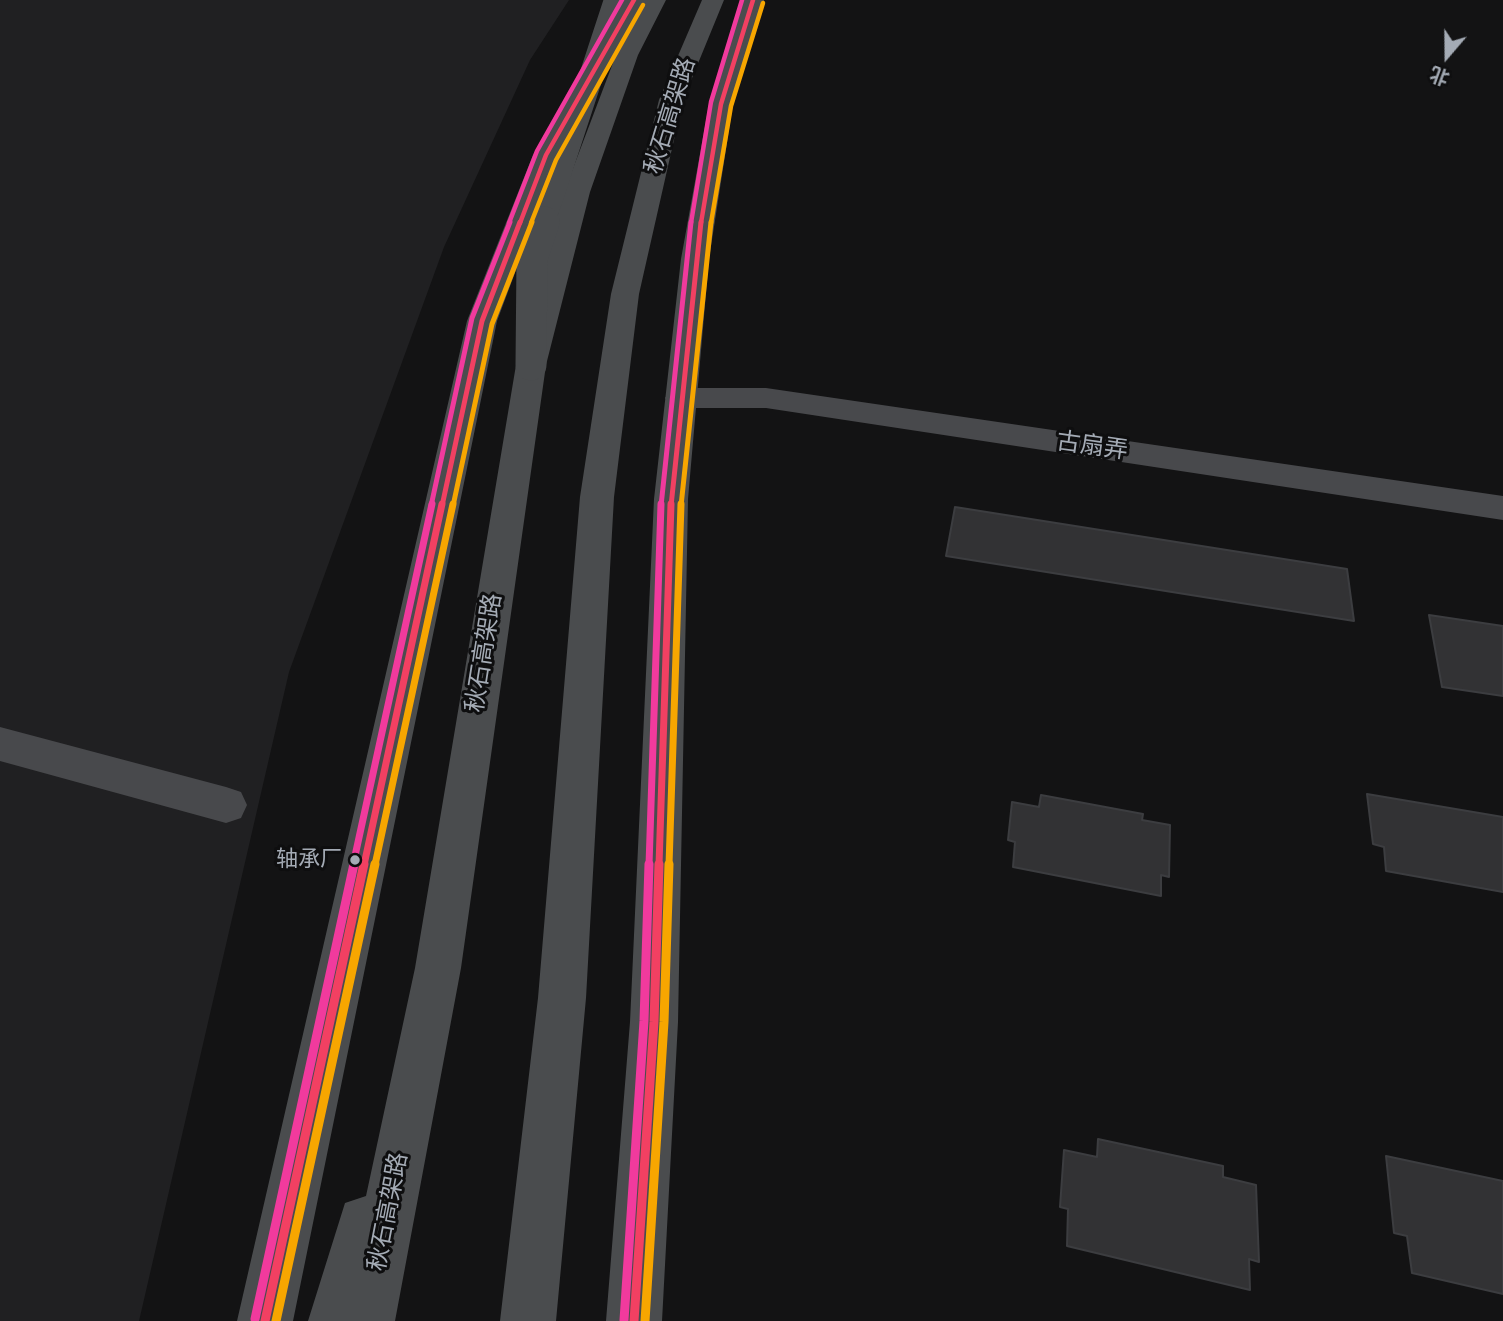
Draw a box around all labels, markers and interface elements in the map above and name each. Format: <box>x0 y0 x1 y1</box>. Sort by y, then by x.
north arrow <box>1412 21 1482 91</box>
street label: 秋石高架路 <box>640 54 702 178</box>
text: 北 <box>1427 62 1453 89</box>
street label: 古扇弄 <box>1054 428 1130 466</box>
street label: 秋石高架路 <box>461 591 509 715</box>
place label: 轴承厂 <box>276 847 342 873</box>
marker: 轴承厂 <box>348 853 362 867</box>
street label: 秋石高架路 <box>363 1150 415 1274</box>

